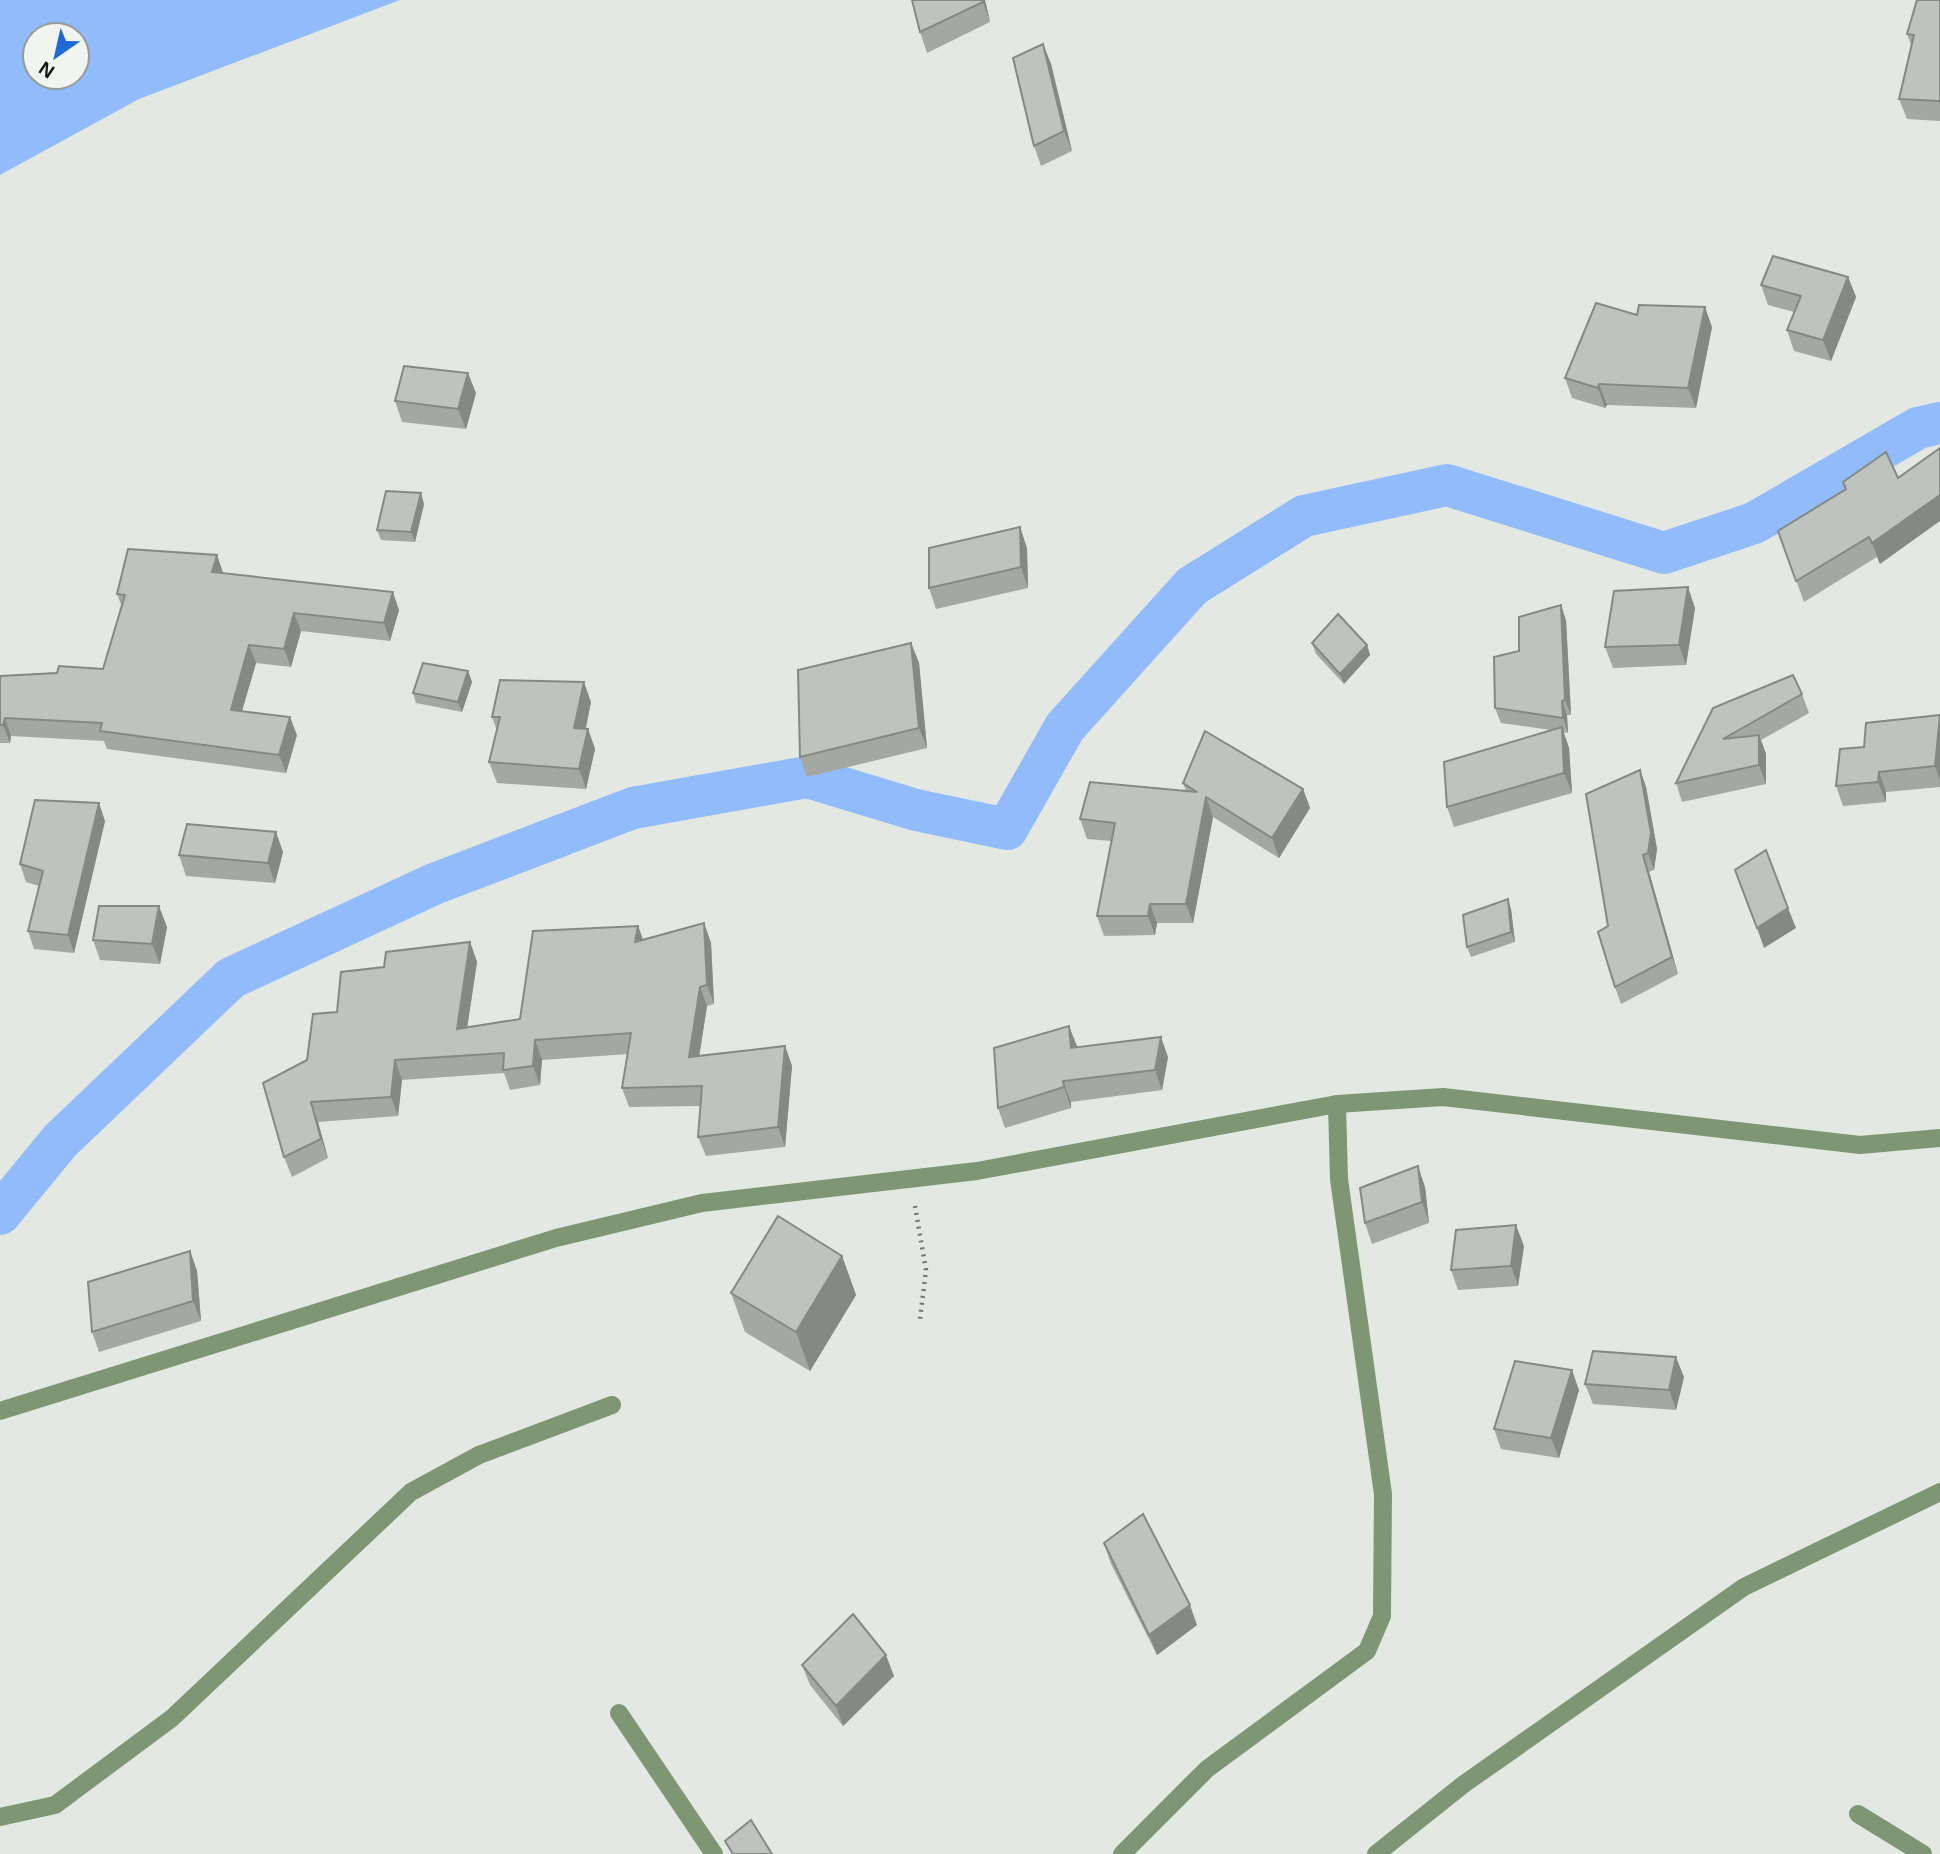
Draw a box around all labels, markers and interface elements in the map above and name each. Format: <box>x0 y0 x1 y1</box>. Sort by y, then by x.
north arrow <box>21 21 91 91</box>
text: N <box>35 57 58 82</box>

